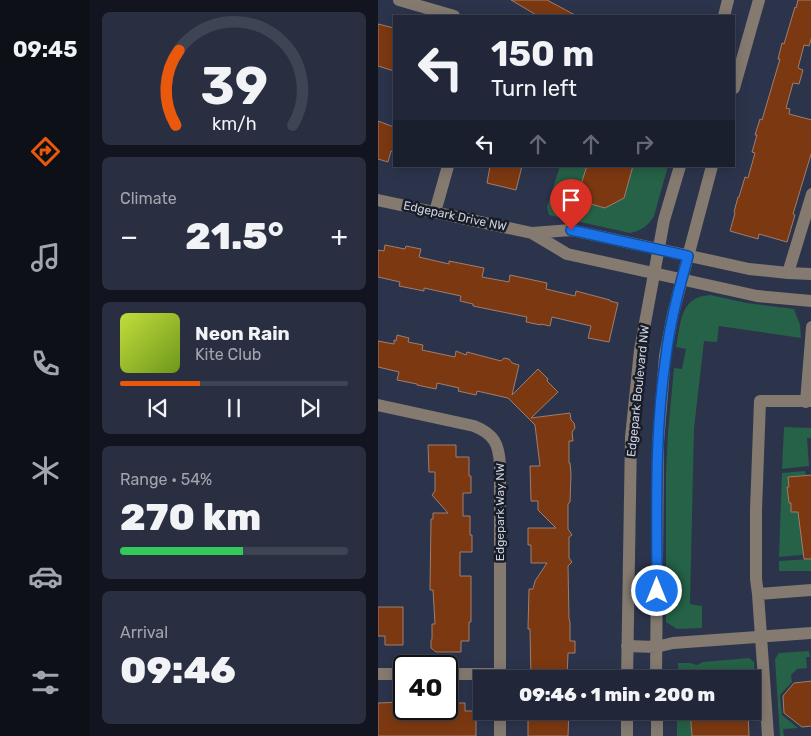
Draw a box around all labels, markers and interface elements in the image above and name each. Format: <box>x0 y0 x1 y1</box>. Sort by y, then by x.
text: 150 m <box>491 33 594 75</box>
icon: left <box>408 35 473 100</box>
text: 09:45 <box>13 36 77 63</box>
text: 39 <box>200 55 268 117</box>
text: Turn left <box>491 75 577 102</box>
text: km/h <box>212 113 256 134</box>
icon: left <box>471 130 499 158</box>
icon: ahead <box>524 130 552 158</box>
icon: ahead <box>577 130 605 158</box>
icon: right <box>630 130 658 158</box>
icon: directions <box>28 134 63 169</box>
pin <box>550 179 592 230</box>
icon: arrive <box>557 186 585 214</box>
text: Climate <box>120 189 177 208</box>
street label: Edgepark Drive NW <box>402 198 508 234</box>
text: 21.5° <box>185 213 284 259</box>
text: − <box>120 220 138 253</box>
text: + <box>331 220 348 253</box>
icon: music <box>28 240 63 275</box>
text: Neon Rain <box>195 322 290 345</box>
street label: Edgepark Boulevard NW <box>624 324 652 458</box>
text: Kite Club <box>195 345 261 364</box>
icon: phone <box>28 346 63 381</box>
icon: previous <box>144 394 172 422</box>
icon: pause <box>220 394 248 422</box>
icon: next <box>296 394 324 422</box>
icon: climate <box>28 453 63 488</box>
street label: Edgepark Way NW <box>493 462 507 561</box>
text: Range · 54% <box>120 470 212 489</box>
text: 270 km <box>120 494 261 540</box>
icon: car <box>28 559 63 594</box>
position arrow <box>630 564 682 616</box>
text: Arrival <box>120 623 168 642</box>
text: 09:46 <box>120 647 236 693</box>
speed limit sign: 40 <box>393 655 458 720</box>
icon: filters <box>28 665 63 700</box>
text: 09:46 · 1 min · 200 m <box>519 683 715 706</box>

